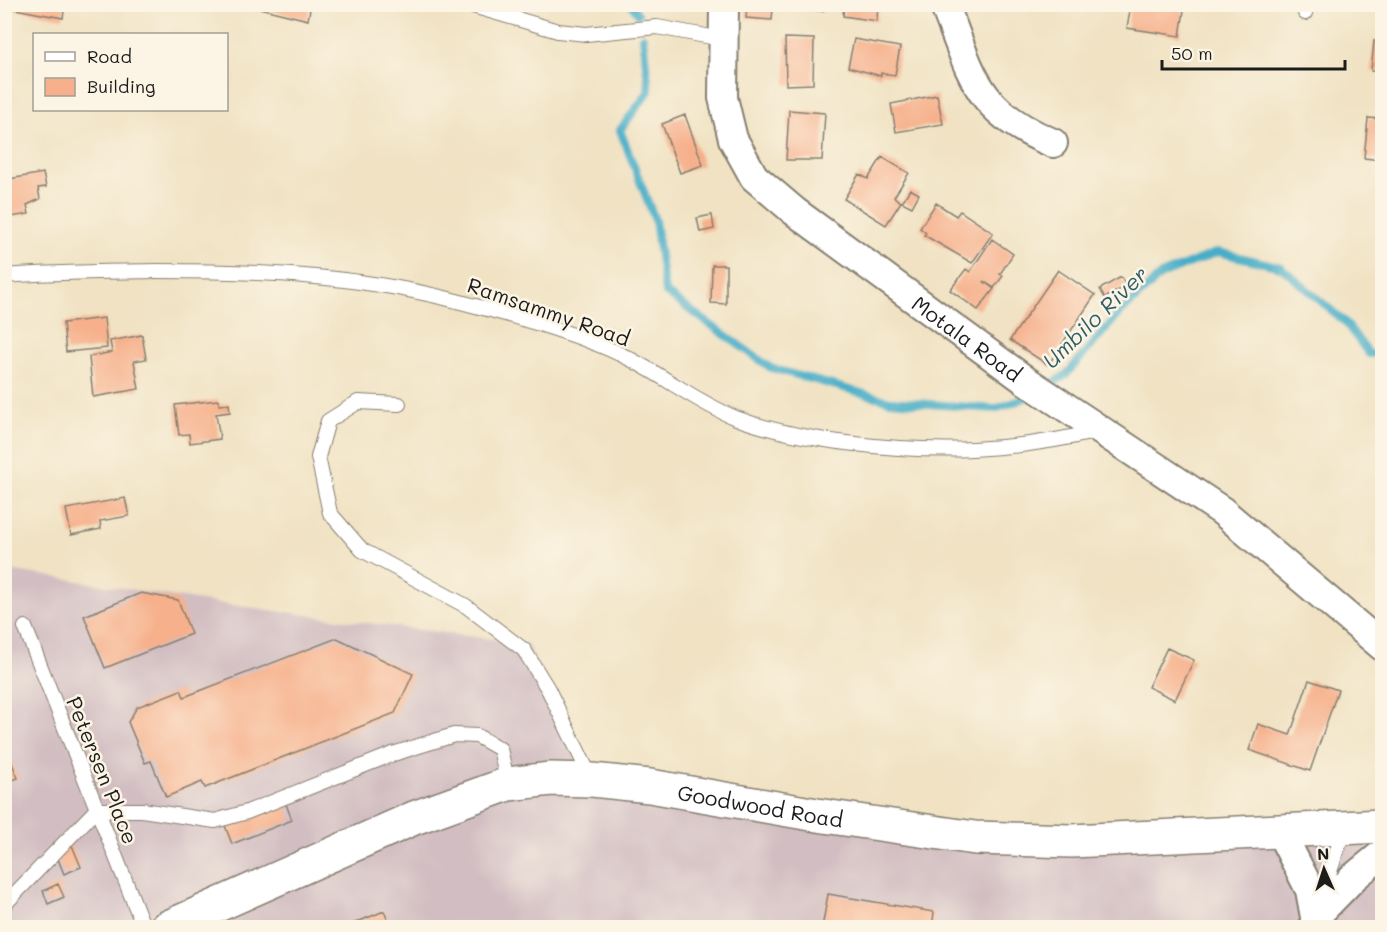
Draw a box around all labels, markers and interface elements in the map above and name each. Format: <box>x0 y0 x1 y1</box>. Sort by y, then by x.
legend <box>33 33 228 111</box>
scale bar <box>1162 33 1345 71</box>
text: 50 m <box>1171 41 1213 65</box>
text: Road <box>87 44 132 68</box>
text: Building <box>87 74 155 98</box>
water label: Umbilo River <box>1036 259 1154 375</box>
street label: Ramsammy Road <box>464 271 634 351</box>
street label: Motala Road <box>907 289 1027 387</box>
street label: Petersen Place <box>61 692 145 848</box>
street label: Goodwood Road <box>676 778 845 832</box>
north arrow <box>1294 839 1354 899</box>
text: N <box>1317 843 1330 864</box>

